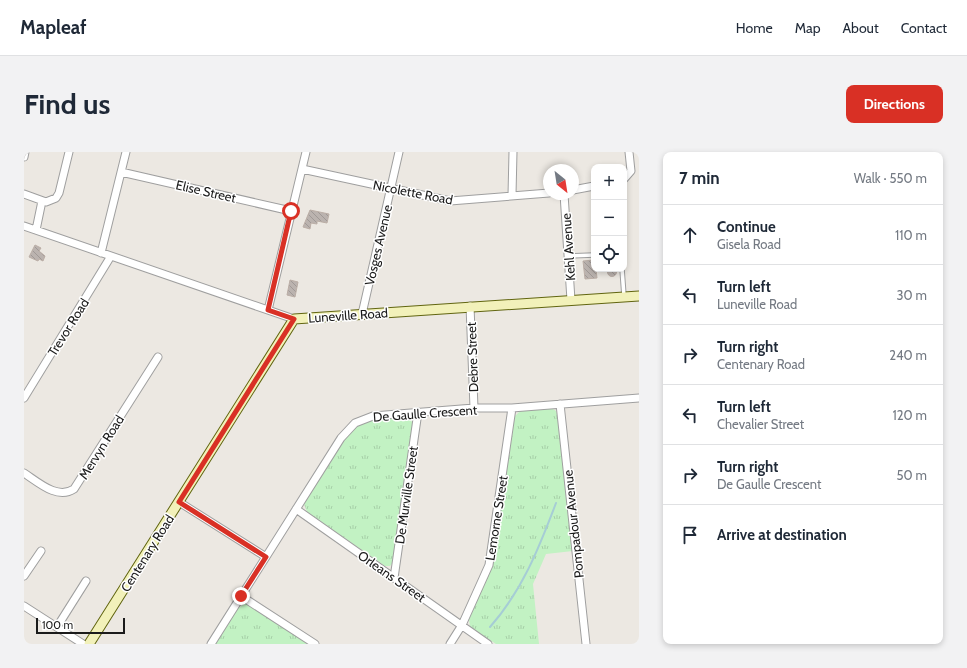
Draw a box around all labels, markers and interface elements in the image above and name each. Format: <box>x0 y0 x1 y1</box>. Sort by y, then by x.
text: Mapleaf <box>20 16 87 39</box>
text: Home <box>736 19 773 37</box>
text: Map <box>795 19 820 37</box>
text: About <box>842 19 879 37</box>
text: Contact <box>901 19 947 37</box>
button: Directions <box>846 85 943 123</box>
text: Find us <box>24 87 110 121</box>
north arrow <box>543 164 579 200</box>
map controls <box>591 164 627 272</box>
button: + <box>591 164 627 200</box>
text: 7 min <box>679 168 720 188</box>
text: Walk · 550 m <box>854 170 927 186</box>
street label: Elise Street <box>174 176 238 206</box>
street label: Nicolette Road <box>372 176 454 208</box>
button: − <box>591 200 627 236</box>
route start <box>282 202 300 220</box>
street label: Vosges Avenue <box>361 203 395 287</box>
street label: Kehl Avenue <box>558 212 578 281</box>
text: Continue <box>717 218 776 236</box>
icon: ahead <box>679 224 701 246</box>
text: 110 m <box>895 227 927 243</box>
button: locate <box>591 236 627 272</box>
text: Gisela Road <box>717 236 781 252</box>
text: Turn left <box>717 278 771 296</box>
icon: left <box>679 284 701 306</box>
text: 30 m <box>897 287 927 303</box>
street label: Trevor Road <box>44 295 92 359</box>
text: Luneville Road <box>717 296 797 312</box>
street label: Luneville Road <box>307 304 389 326</box>
street label: Debre Street <box>463 321 481 392</box>
text: Turn right <box>717 338 778 356</box>
icon: right <box>679 344 701 366</box>
text: 240 m <box>889 347 927 363</box>
text: Centenary Road <box>717 356 805 372</box>
text: Turn left <box>717 398 771 416</box>
street label: De Gaulle Crescent <box>372 401 478 425</box>
icon: left <box>679 404 701 426</box>
text: 120 m <box>893 407 927 423</box>
street label: Mervyn Road <box>75 412 127 482</box>
text: Chevalier Street <box>717 416 804 432</box>
street label: De Murville Street <box>391 445 421 545</box>
text: Turn right <box>717 458 778 476</box>
icon: right <box>679 464 701 486</box>
text: 50 m <box>897 467 927 483</box>
street label: Pompadour Avenue <box>559 469 587 579</box>
street label: Lemorne Street <box>481 474 511 562</box>
text: De Gaulle Crescent <box>717 476 821 492</box>
street label: Centenary Road <box>117 511 177 595</box>
icon: arrive <box>679 524 701 546</box>
text: Arrive at destination <box>717 526 847 544</box>
street label: Orleans Street <box>355 547 429 606</box>
route end <box>232 587 250 605</box>
scale bar <box>36 616 125 635</box>
text: 100 m <box>42 618 73 632</box>

